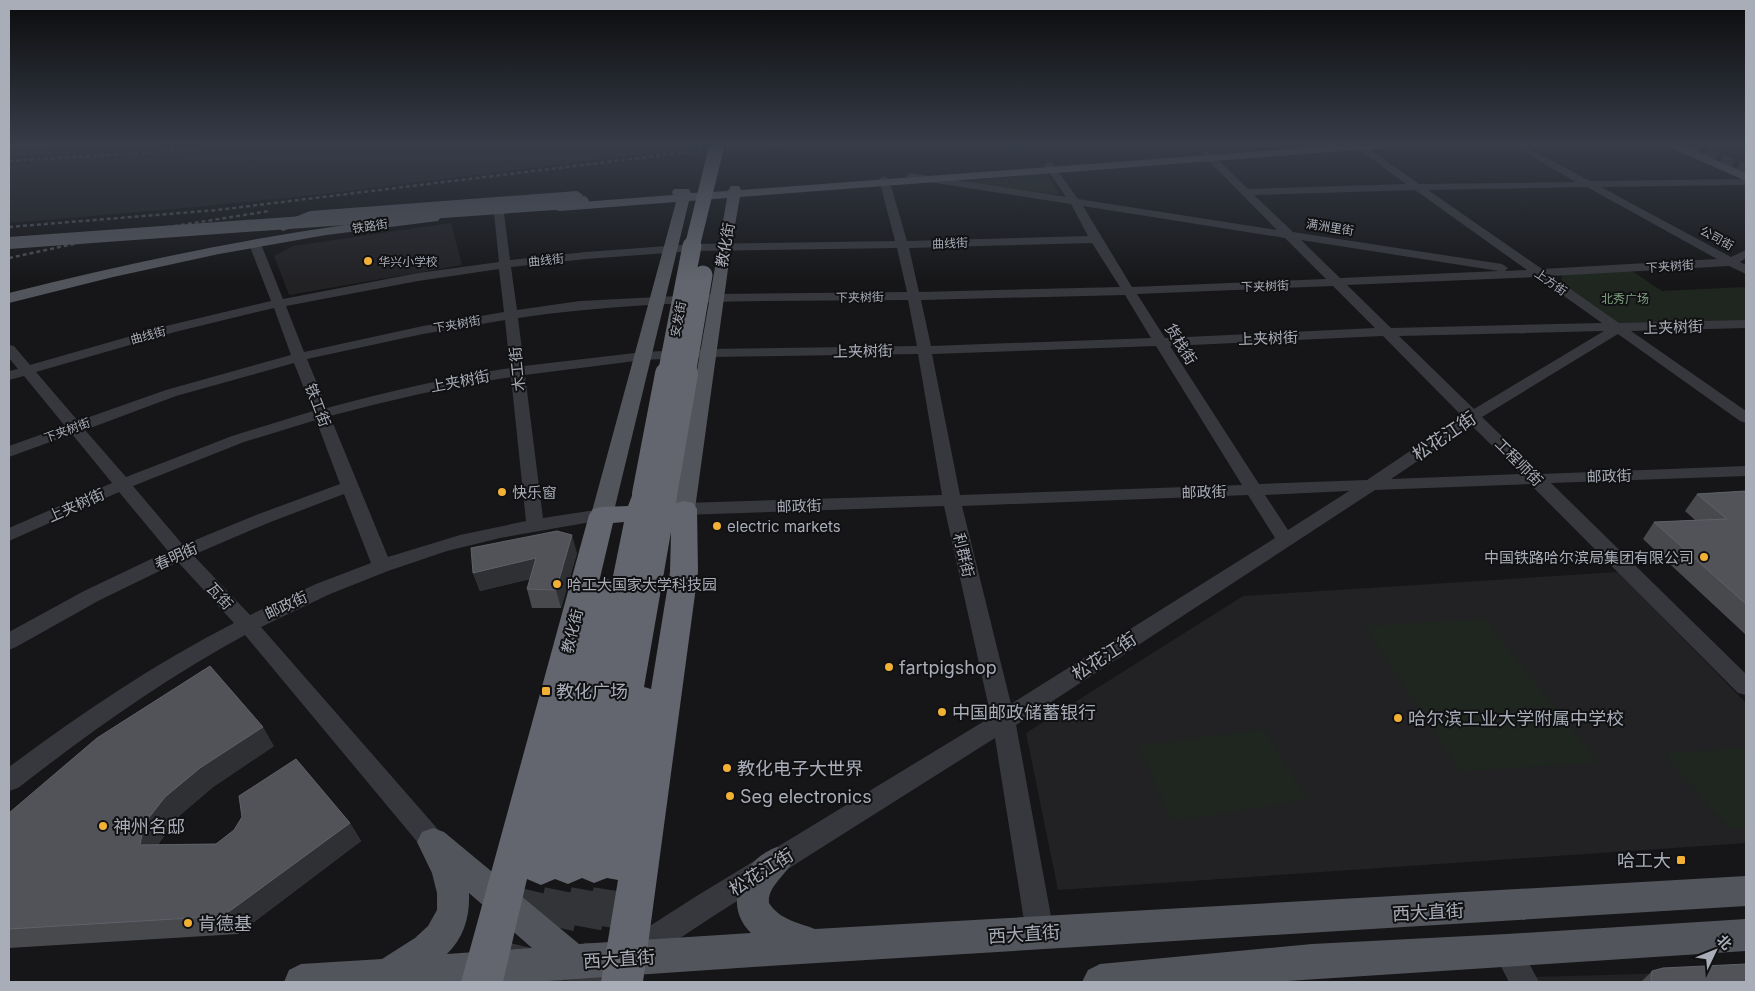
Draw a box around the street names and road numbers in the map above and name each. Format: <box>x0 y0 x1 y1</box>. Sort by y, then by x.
street label: 铁路街 <box>351 216 389 236</box>
street label: 满洲里街 <box>1305 216 1355 238</box>
street label: 教化街 <box>712 221 738 269</box>
street label: 公司街 <box>1698 223 1736 253</box>
street label: 曲线街 <box>932 235 968 251</box>
street label: 曲线街 <box>527 251 565 269</box>
street label: 下夹树街 <box>1646 257 1694 275</box>
street label: 上方街 <box>1532 266 1570 298</box>
street label: 下夹树街 <box>1241 278 1289 294</box>
street label: 下夹树街 <box>836 289 884 305</box>
street label: 安发街 <box>667 300 689 338</box>
street label: 下夹树街 <box>432 312 482 336</box>
street label: 上夹树街 <box>1643 316 1703 338</box>
street label: 货栈街 <box>1161 320 1201 368</box>
street label: 曲线街 <box>129 323 167 347</box>
street label: 上夹树街 <box>1238 327 1298 349</box>
street label: 上夹树街 <box>833 341 893 361</box>
street label: 木工街 <box>505 346 529 392</box>
street label: 上夹树街 <box>429 366 491 396</box>
street label: 铁工街 <box>301 381 335 429</box>
street label: 松花江街 <box>1408 407 1480 465</box>
street label: 下夹树街 <box>42 415 92 445</box>
street label: 工程师街 <box>1491 434 1547 490</box>
street label: 邮政街 <box>1586 466 1632 486</box>
street label: 邮政街 <box>1181 482 1227 502</box>
street label: 上夹树街 <box>45 484 107 526</box>
street label: 邮政街 <box>776 496 822 516</box>
street label: 利群街 <box>950 531 978 579</box>
street label: 春明街 <box>152 538 200 574</box>
street label: 瓦街 <box>203 579 237 613</box>
street label: 邮政街 <box>262 587 310 623</box>
street label: 教化街 <box>557 607 587 655</box>
street label: 松花江街 <box>1068 628 1140 684</box>
street label: 松花江街 <box>725 844 797 900</box>
street label: 西大直街 <box>1391 900 1465 924</box>
street label: 西大直街 <box>987 921 1061 947</box>
street label: 西大直街 <box>582 946 656 972</box>

